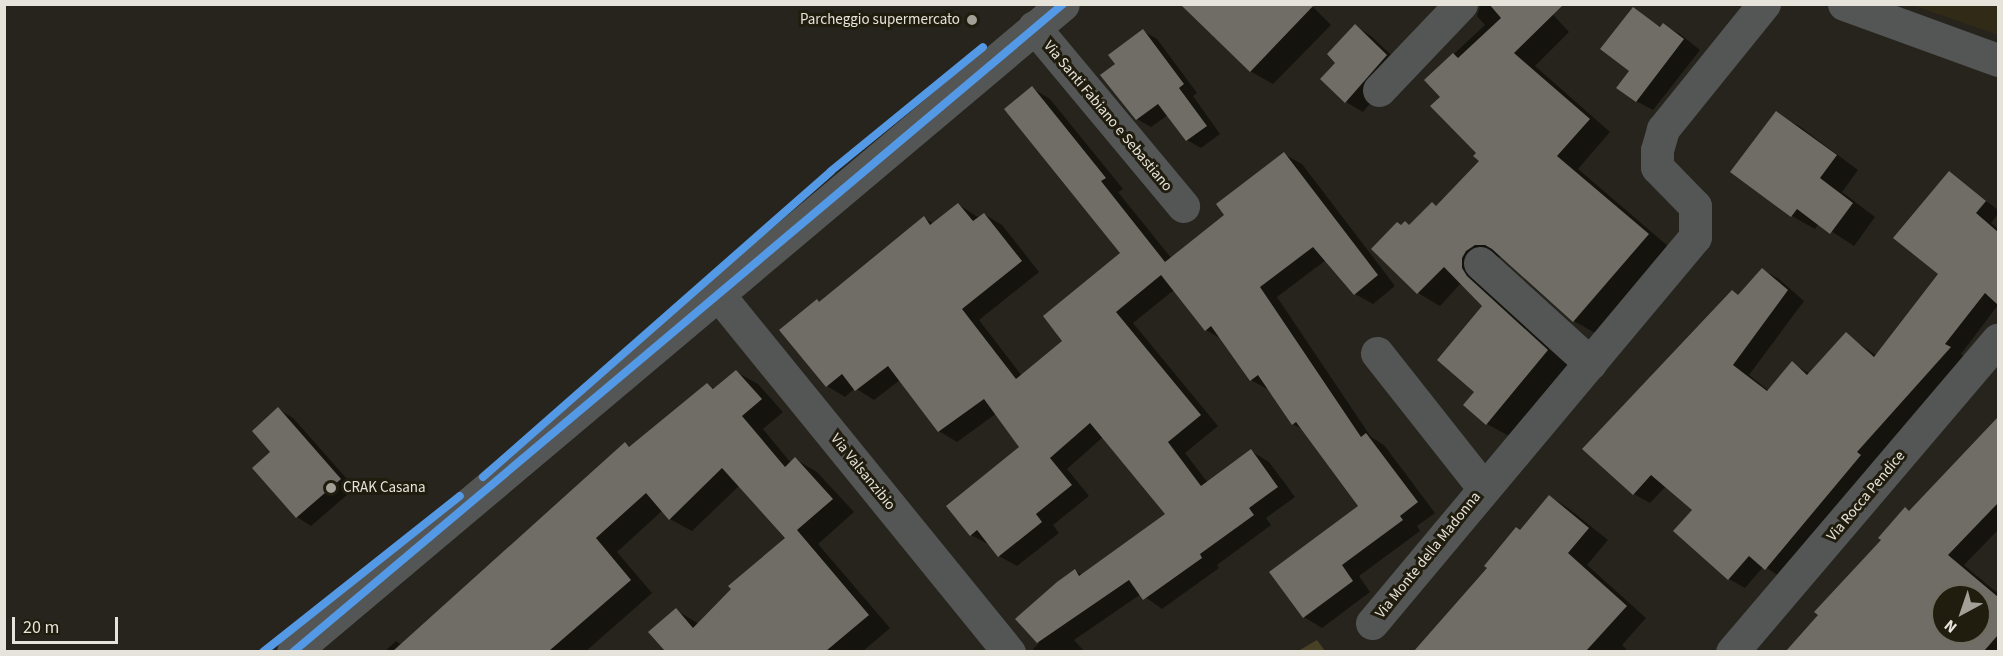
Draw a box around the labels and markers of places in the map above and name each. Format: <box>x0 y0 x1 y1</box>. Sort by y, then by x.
place label: Parcheggio supermercato <box>800 11 960 29</box>
marker: Parcheggio supermercato <box>965 13 979 27</box>
place label: CRAK Casana <box>343 479 426 497</box>
marker: CRAK Casana <box>324 481 338 495</box>

